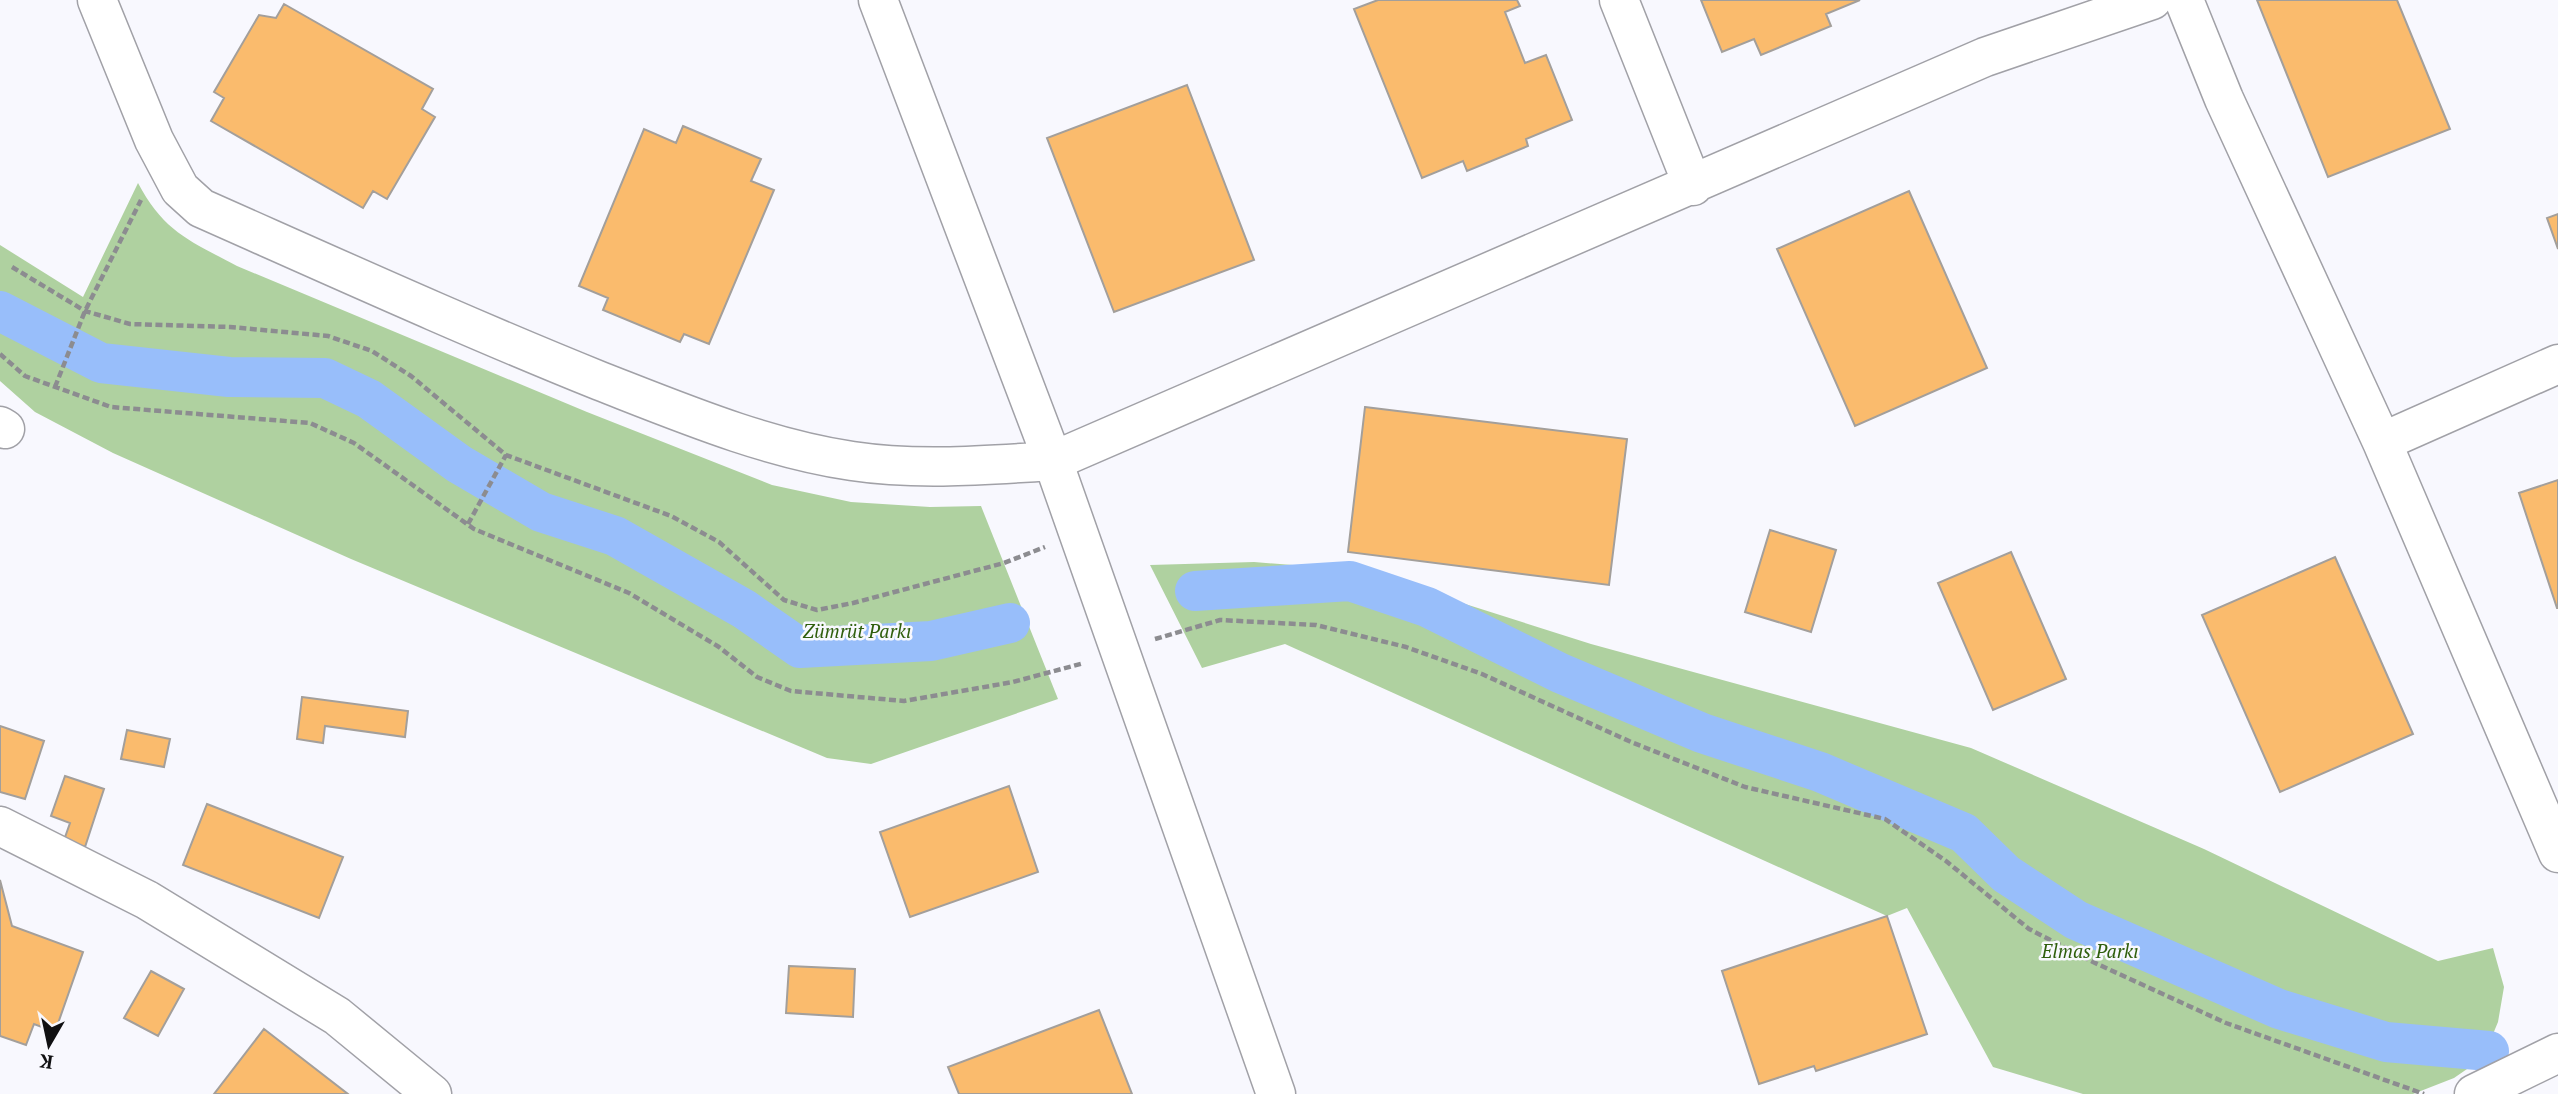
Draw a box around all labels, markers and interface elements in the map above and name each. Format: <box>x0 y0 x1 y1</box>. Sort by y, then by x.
park label: Zümrüt Parkı <box>803 618 911 643</box>
park label: Elmas Parkı <box>2041 938 2138 963</box>
north arrow <box>14 1010 84 1080</box>
text: K <box>37 1049 55 1076</box>

